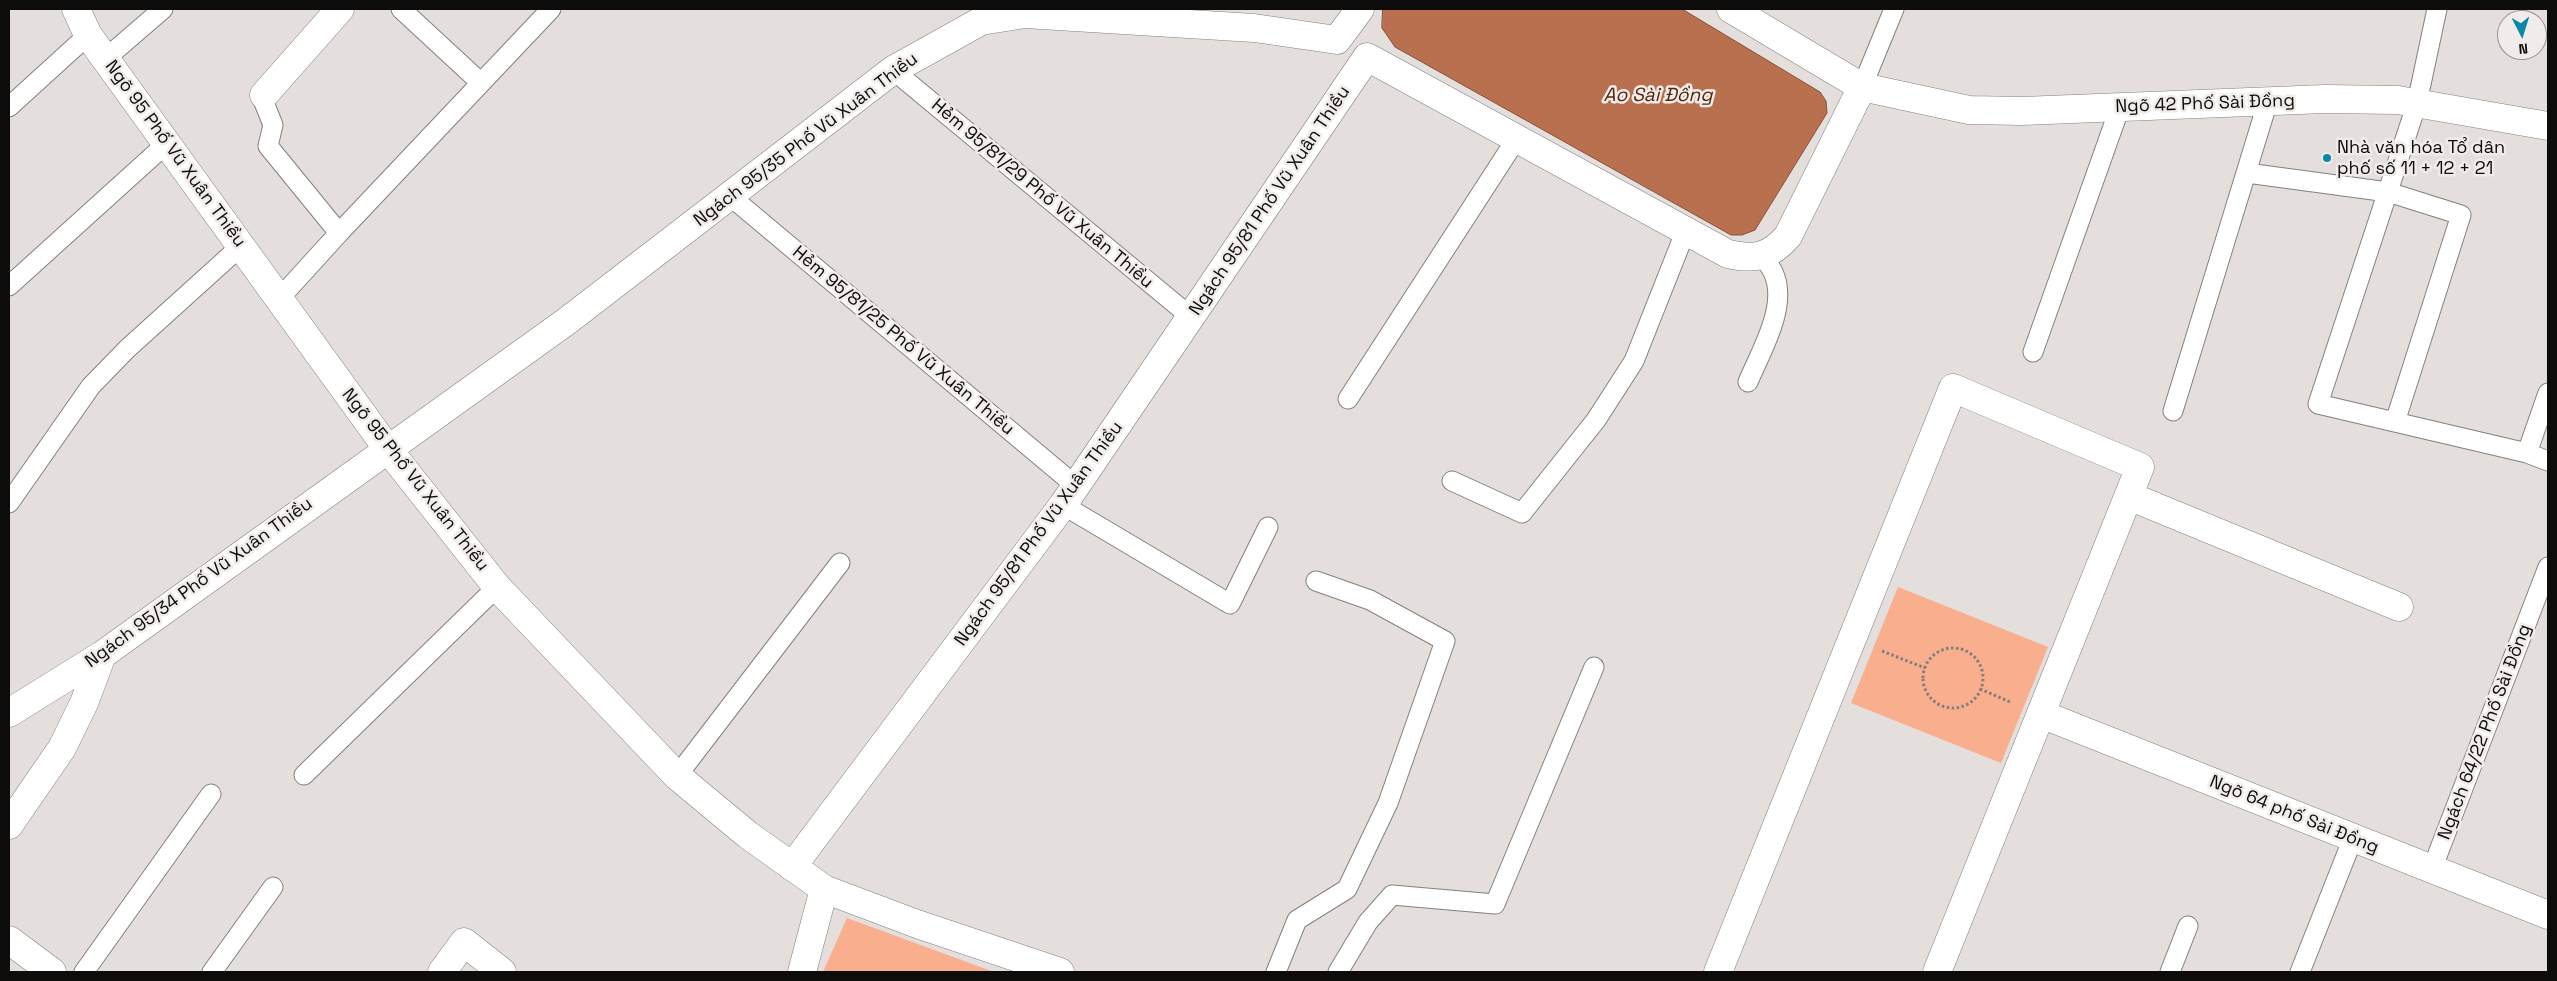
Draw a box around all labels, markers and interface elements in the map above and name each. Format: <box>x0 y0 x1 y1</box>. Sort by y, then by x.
north arrow <box>2497 10 2547 60</box>
text: N <box>2518 40 2529 58</box>
street label: Ngách 95/35 Phố Vũ Xuân Thiều <box>690 49 922 231</box>
street label: Ngõ 95 Phố Vũ Xuân Thiều <box>100 56 250 252</box>
street label: Ngách 95/81 Phố Vũ Xuân Thiều <box>1185 82 1355 320</box>
water label: Ao Sài Đồng <box>1604 85 1712 107</box>
street label: Ngõ 42 Phố Sài Đồng <box>2115 90 2295 118</box>
street label: Hẻm 95/81/29 Phố Vũ Xuân Thiều <box>927 95 1157 293</box>
place label: Nhà văn hóa Tổ dân phố số 11 + 12 + 21 <box>2337 137 2505 180</box>
marker: Nhà văn hóa Tổ dân phố số 11 + 12 + 21 <box>2321 152 2333 164</box>
street label: Hẻm 95/81/25 Phố Vũ Xuân Thiều <box>788 242 1018 440</box>
street label: Ngõ 95 Phố Vũ Xuân Thiều <box>337 384 493 576</box>
street label: Ngách 95/81 Phố Vũ Xuân Thiều <box>950 418 1128 650</box>
street label: Ngách 95/34 Phố Vũ Xuân Thiều <box>81 493 317 673</box>
street label: Ngách 64/22 Phố Sài Đồng <box>2434 621 2536 843</box>
street label: Ngõ 64 phố Sài Đồng <box>2206 771 2382 859</box>

